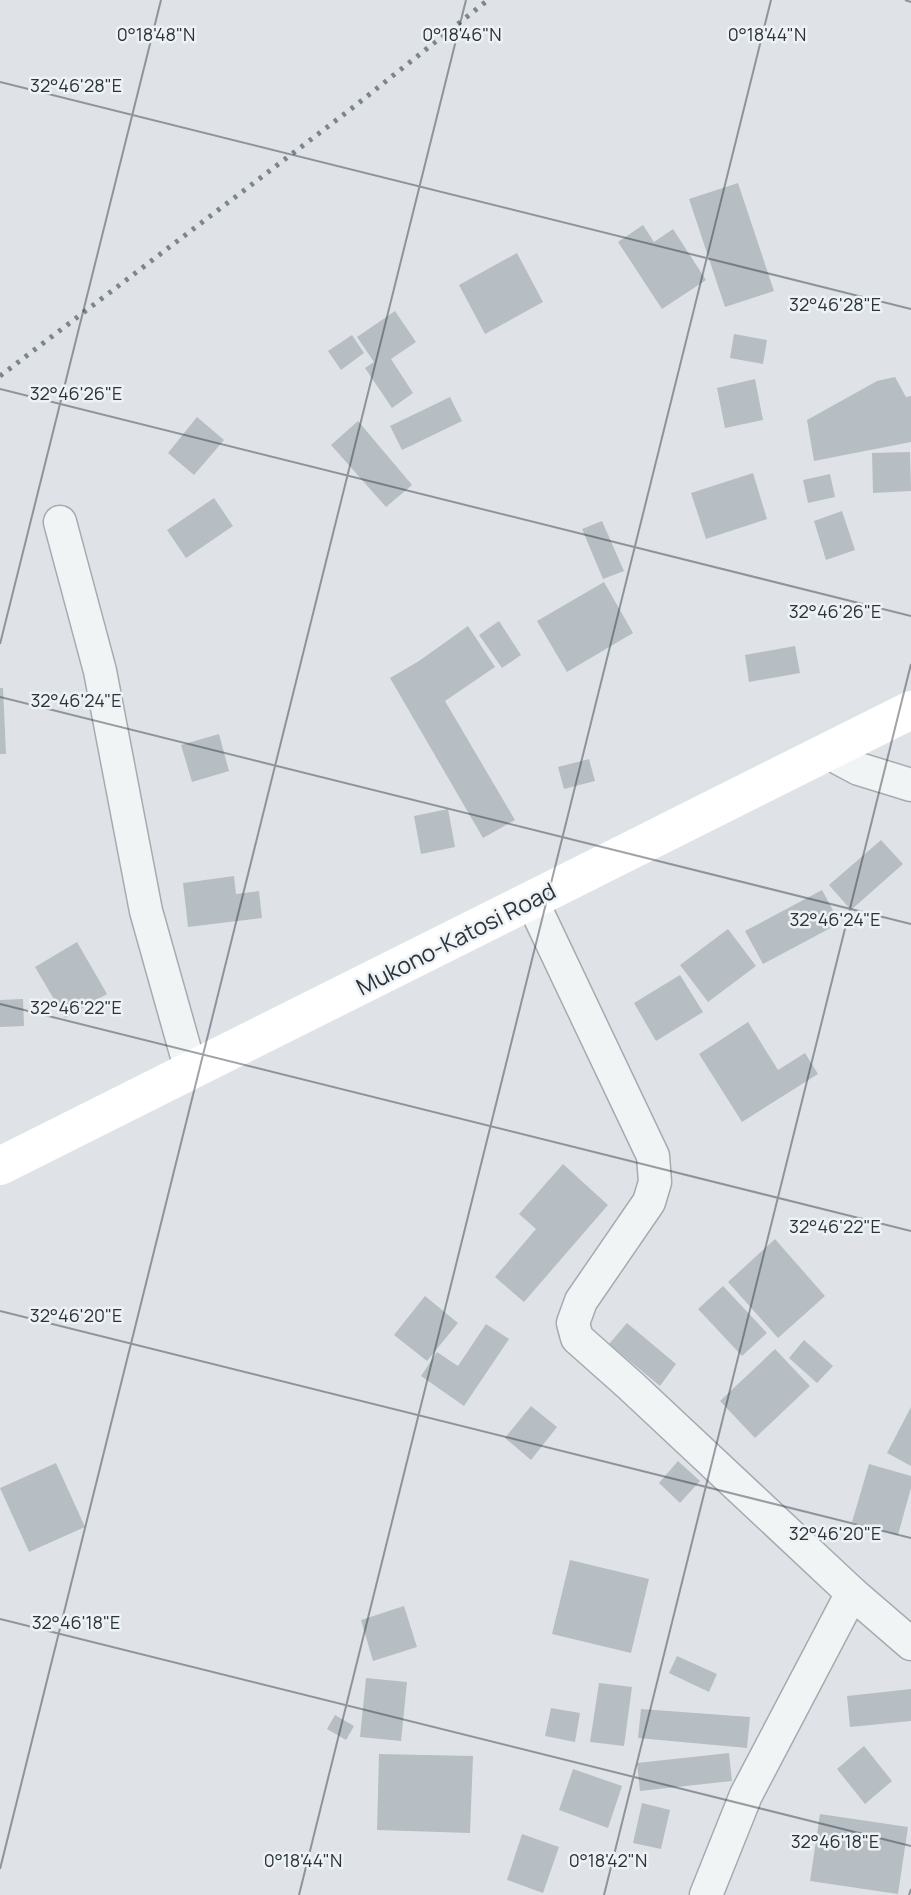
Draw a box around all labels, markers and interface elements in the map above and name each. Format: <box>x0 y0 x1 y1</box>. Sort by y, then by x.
text: 0°18'48"N <box>117 22 195 46</box>
text: 0°18'46"N <box>422 22 502 46</box>
text: 0°18'44"N <box>728 22 806 46</box>
text: 32°46'28"E <box>30 73 122 97</box>
text: 32°46'28"E <box>789 292 881 316</box>
text: 32°46'26"E <box>30 381 122 405</box>
text: 32°46'26"E <box>789 599 881 623</box>
text: 32°46'24"E <box>30 688 122 712</box>
street label: Mukono-Katosi Road <box>350 874 561 1002</box>
text: 32°46'24"E <box>789 907 881 931</box>
text: 32°46'22"E <box>30 995 122 1019</box>
text: 32°46'22"E <box>789 1214 881 1238</box>
text: 32°46'20"E <box>30 1303 122 1327</box>
text: 32°46'20"E <box>789 1521 881 1545</box>
text: 32°46'18"E <box>32 1610 120 1634</box>
text: 32°46'18"E <box>791 1829 879 1853</box>
text: 0°18'44"N <box>264 1848 342 1872</box>
text: 0°18'42"N <box>569 1848 647 1872</box>

